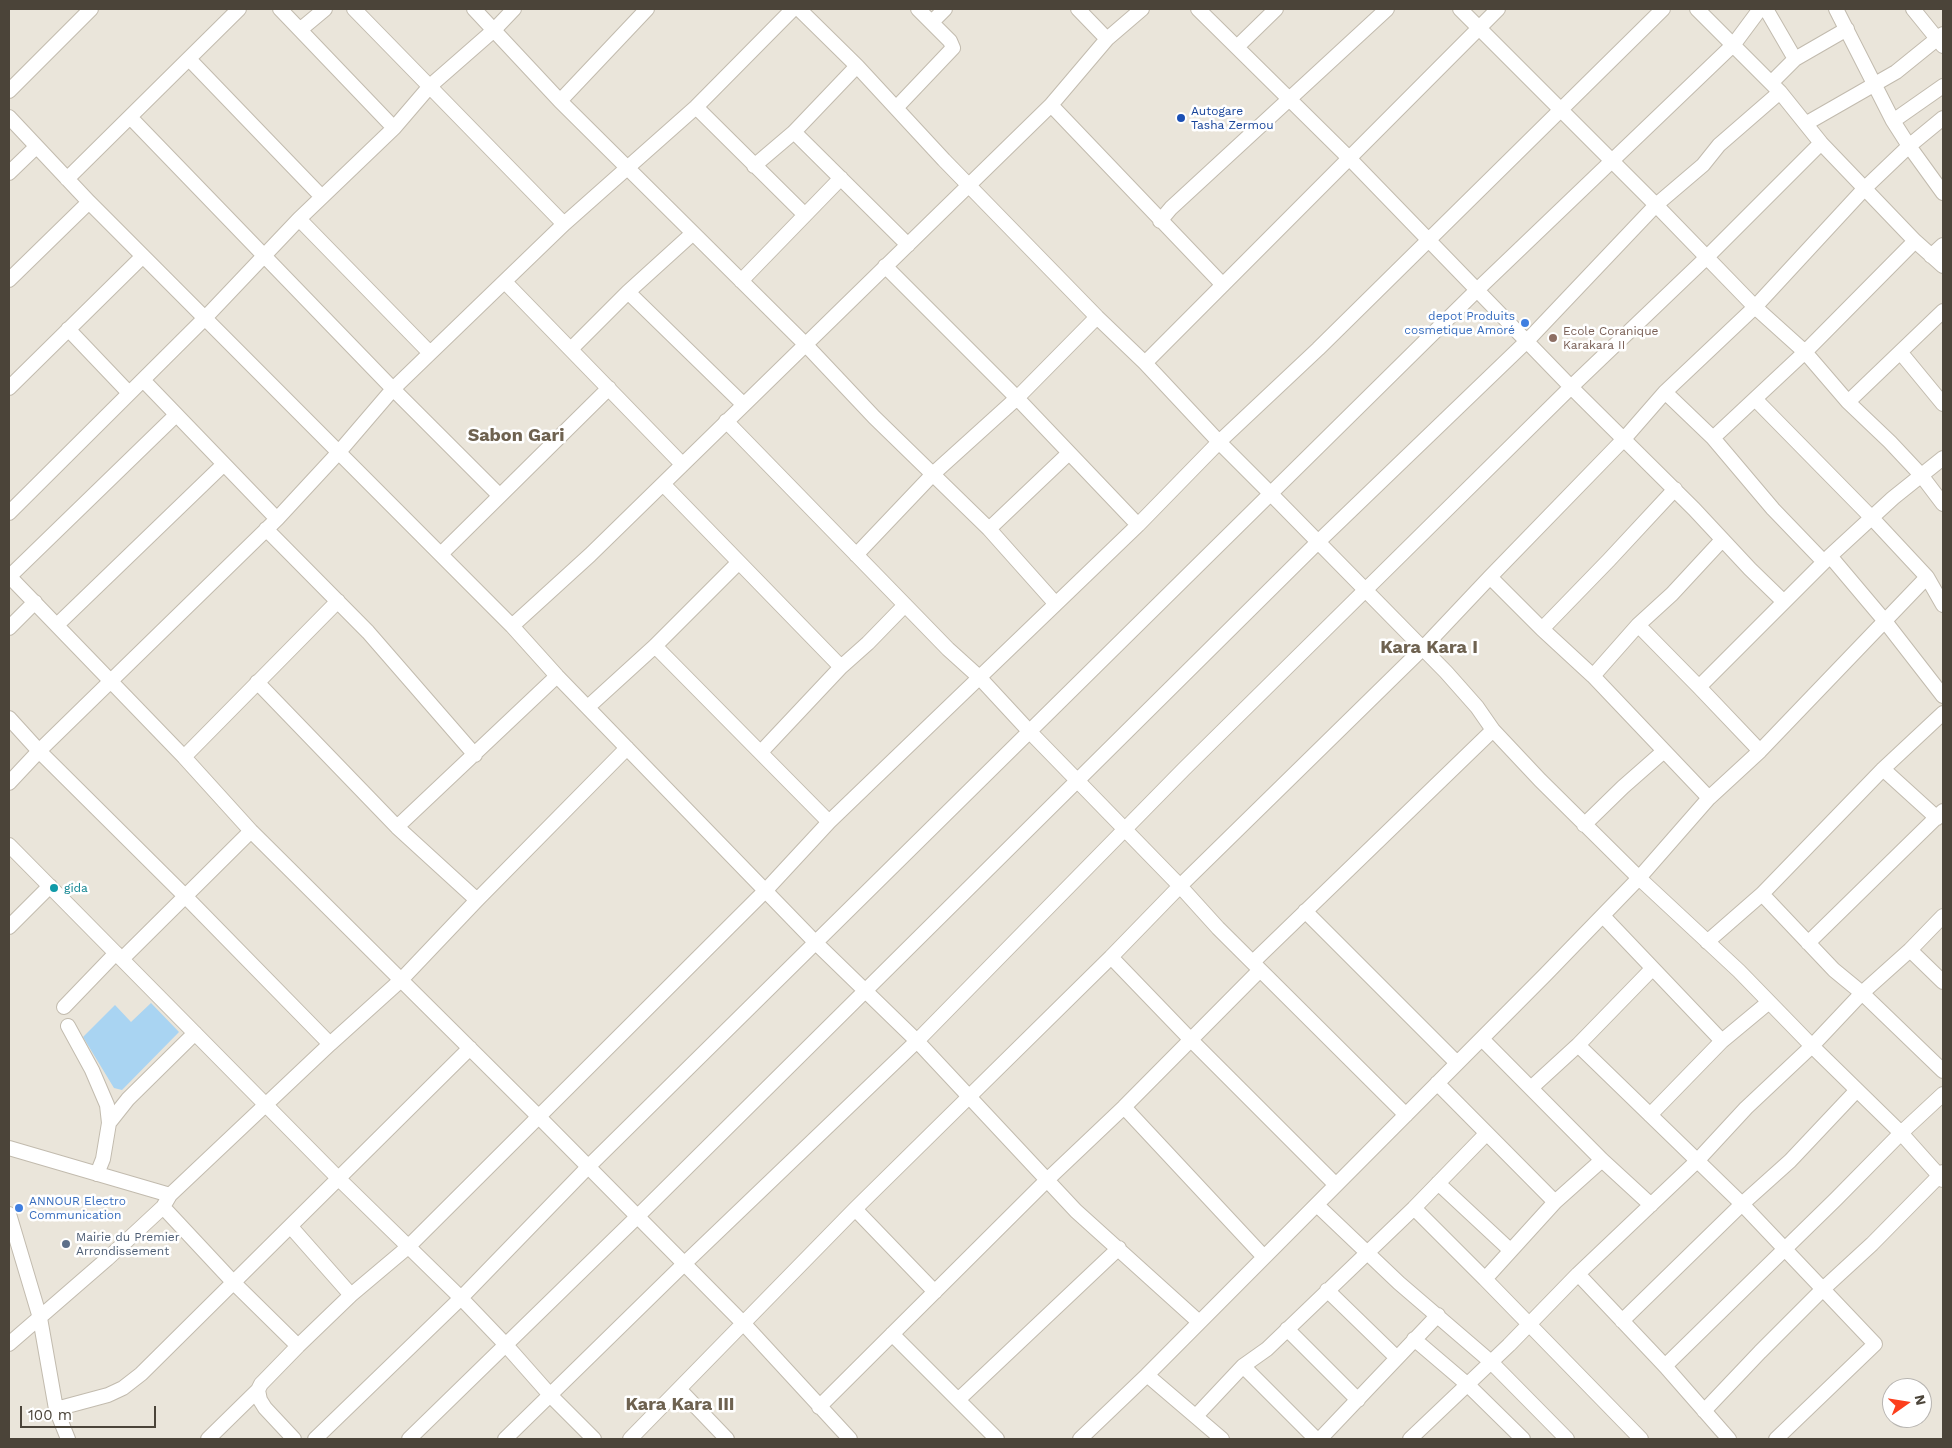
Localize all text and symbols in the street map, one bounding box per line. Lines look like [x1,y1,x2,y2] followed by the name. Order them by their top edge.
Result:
[1191,104,1274,132] place label: Autogare Tasha Zermou
[1175,112,1187,124] marker: Autogare Tasha Zermou
[1404,309,1515,337] place label: depot Produits cosmetique Amoré
[1519,317,1531,329] marker: depot Produits cosmetique Amoré
[1563,324,1658,352] place label: Ecole Coranique Karakara II
[1547,332,1559,344] marker: Ecole Coranique Karakara II
[468,425,564,447] district label: Sabon Gari
[1380,637,1478,659] district label: Kara Kara I
[64,881,88,895] place label: gida
[48,882,60,894] marker: gida
[29,1194,126,1222] place label: ANNOUR Electro Communication
[13,1202,25,1214] marker: ANNOUR Electro Communication
[76,1230,180,1258] place label: Mairie du Premier Arrondissement
[60,1238,72,1250] marker: Mairie du Premier Arrondissement
[1882,1378,1932,1428] north arrow
[1912,1393,1930,1407] text: N
[625,1394,735,1416] district label: Kara Kara III
[22,1396,159,1428] scale bar
[28,1406,72,1424] text: 100 m

